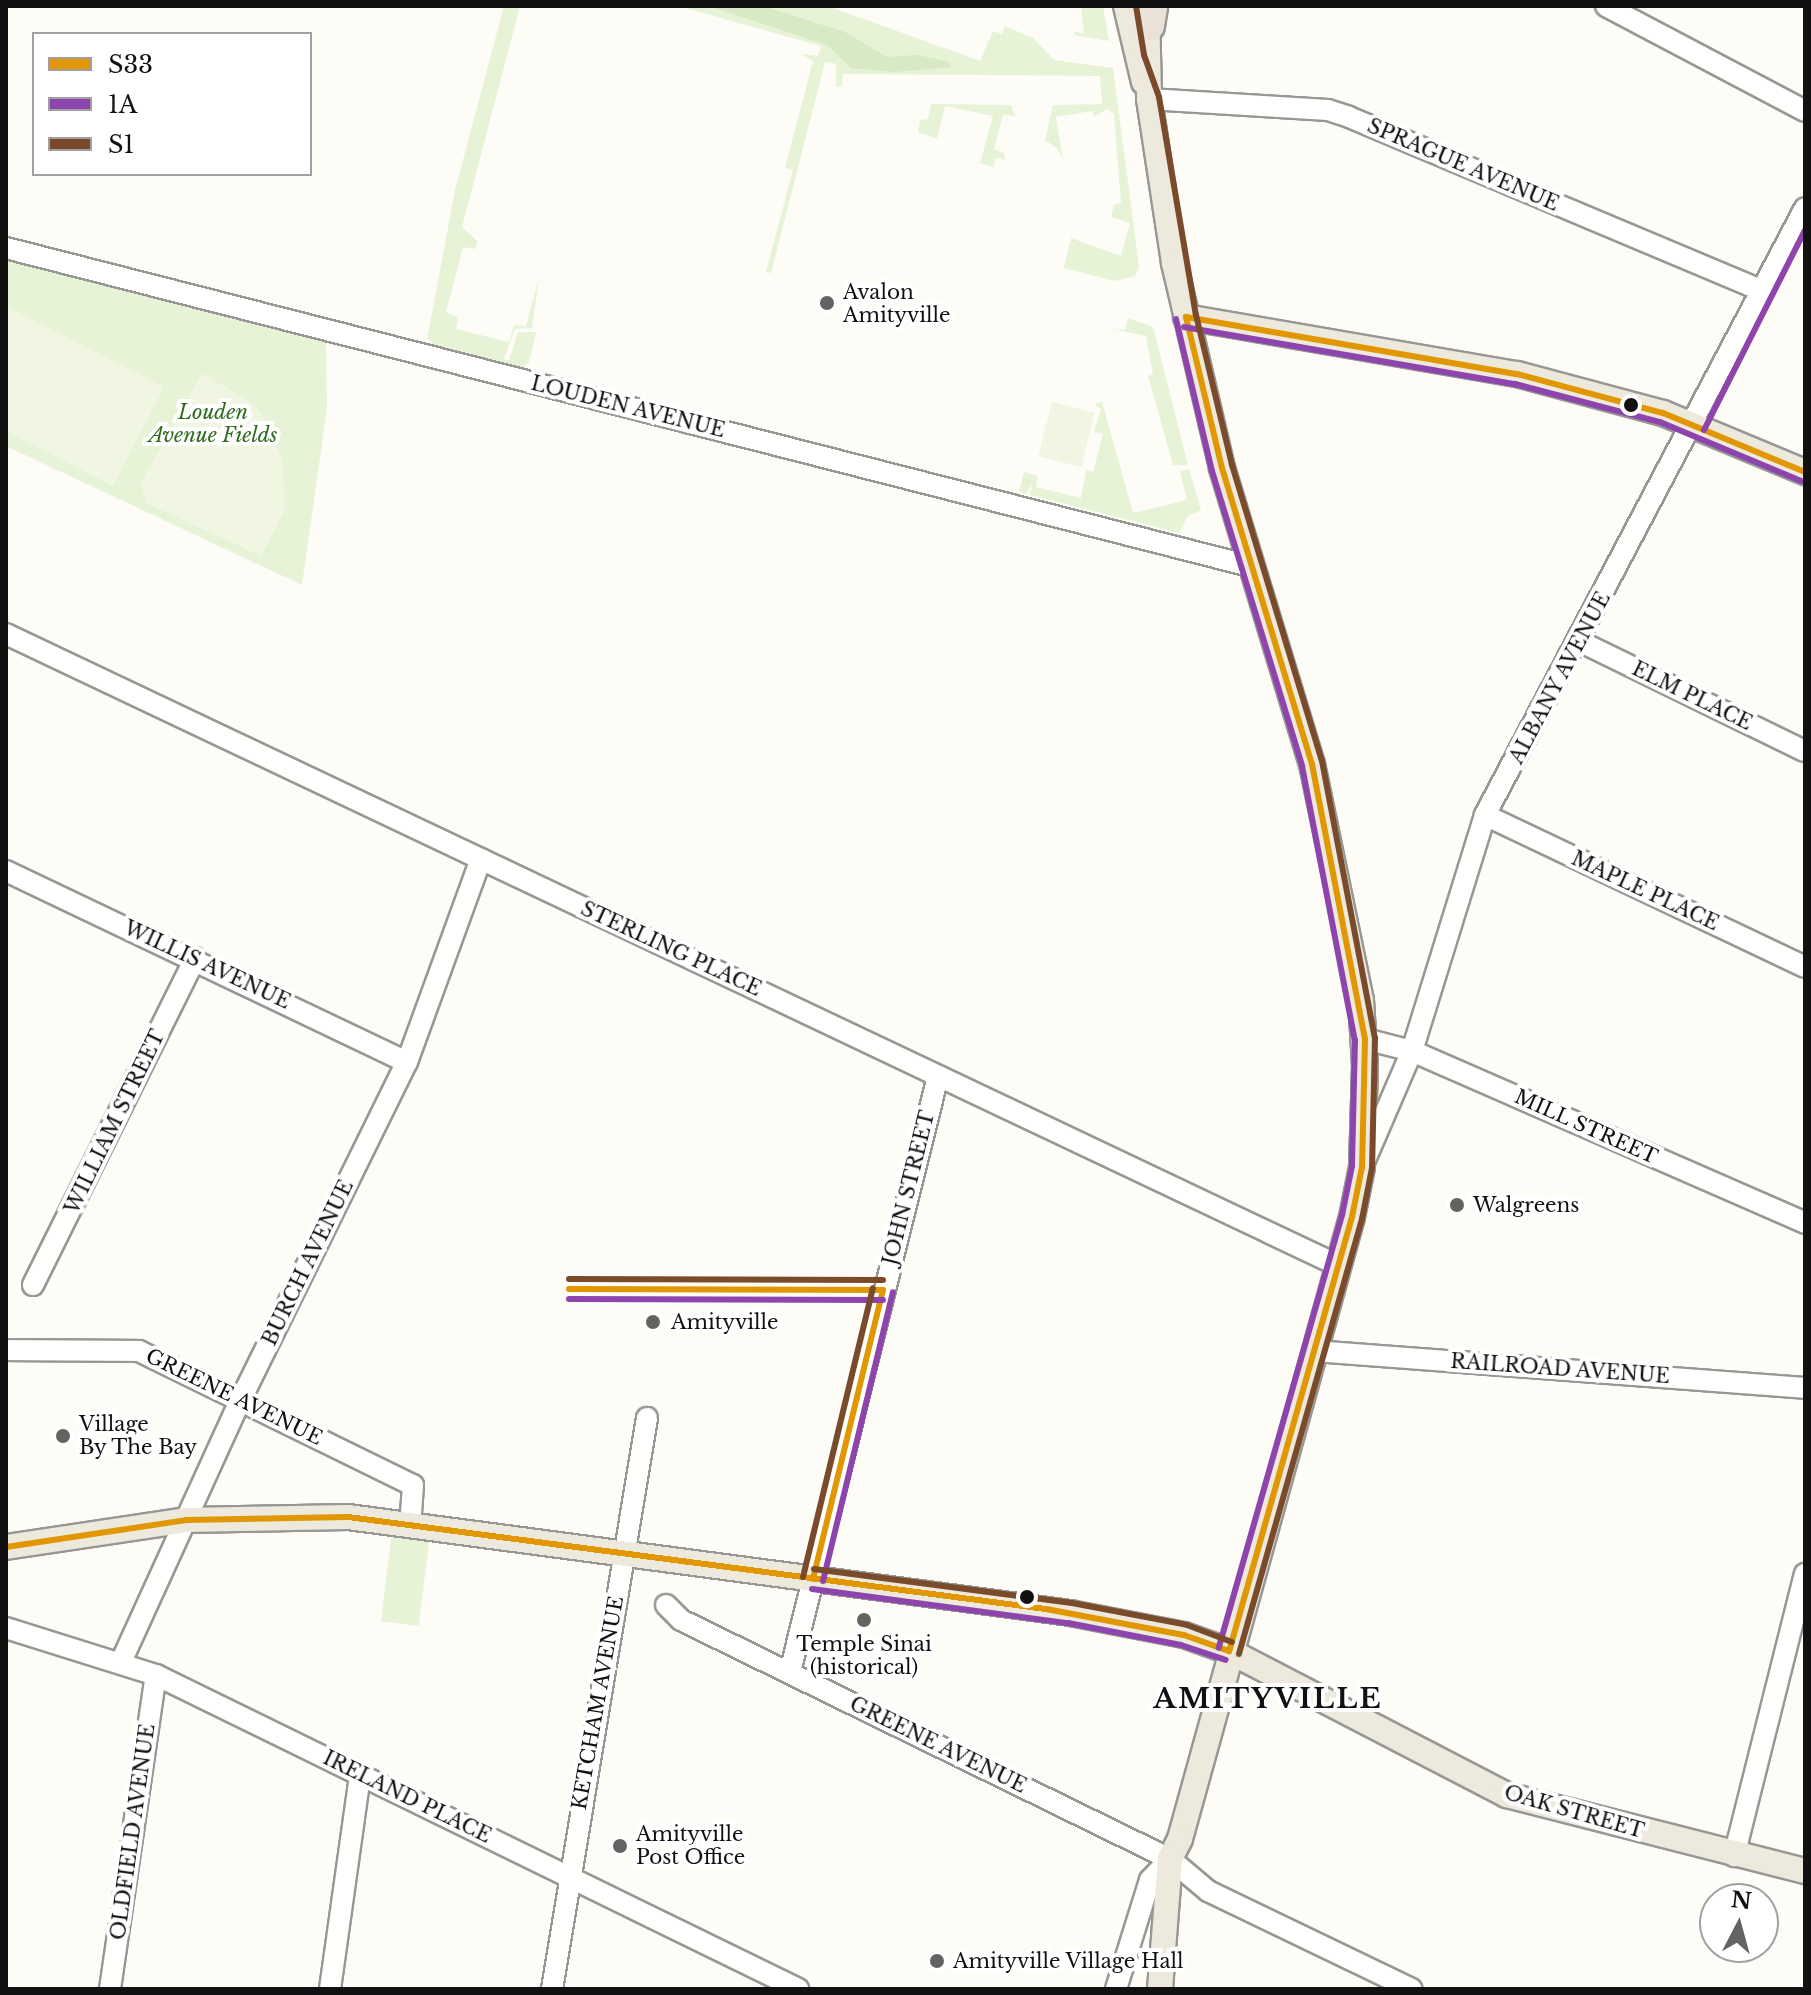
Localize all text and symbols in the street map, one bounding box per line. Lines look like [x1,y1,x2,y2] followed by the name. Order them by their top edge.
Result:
[32,32,312,176] legend
[108,50,153,79] text: S33
[108,90,137,119] text: 1A
[1363,114,1563,216] street label: SPRAGUE AVENUE
[108,130,134,159] text: S1
[843,280,951,327] place label: Avalon Amityville
[818,294,836,312] marker: Avalon Amityville
[528,371,728,443] street label: LOUDEN AVENUE
[1623,397,1639,413] unlabelled marker
[149,400,277,447] park label: Louden Avenue Fields
[1504,587,1616,769] street label: ALBANY AVENUE
[1628,657,1756,735] street label: ELM PLACE
[1568,846,1722,936] street label: MAPLE PLACE
[577,897,765,1001] street label: STERLING PLACE
[120,916,294,1014] street label: WILLIS AVENUE
[60,1026,170,1218] street label: WILLIAM STREET
[1511,1085,1661,1169] street label: MILL STREET
[878,1108,940,1268] street label: JOHN STREET
[257,1176,359,1350] street label: BURCH AVENUE
[1473,1193,1579,1217] place label: Walgreens
[1448,1196,1466,1214] marker: Walgreens
[671,1310,779,1334] place label: Amityville
[642,1311,664,1333] marker: Amityville
[141,1344,327,1450] street label: GREENE AVENUE
[1449,1349,1671,1389] street label: RAILROAD AVENUE
[79,1412,198,1459] place label: Village By The Bay
[54,1427,72,1445] marker: Village By The Bay
[1019,1589,1035,1605] unlabelled marker
[567,1594,629,1812] street label: KETCHAM AVENUE
[855,1611,873,1629] marker: Temple Sinai (historical)
[796,1632,932,1679] place label: Temple Sinai (historical)
[1153,1682,1383,1716] district label: AMITYVILLE
[845,1692,1031,1798] street label: GREENE AVENUE
[106,1722,160,1942] street label: OLDFIELD AVENUE
[319,1746,495,1848] street label: IRELAND PLACE
[1501,1781,1647,1843] street label: OAK STREET
[636,1822,745,1869] place label: Amityville Post Office
[611,1837,629,1855] marker: Amityville Post Office
[1699,1883,1779,1963] north arrow
[1730,1886,1753,1915] text: N
[953,1949,1184,1973] place label: Amityville Village Hall
[928,1952,946,1970] marker: Amityville Village Hall

